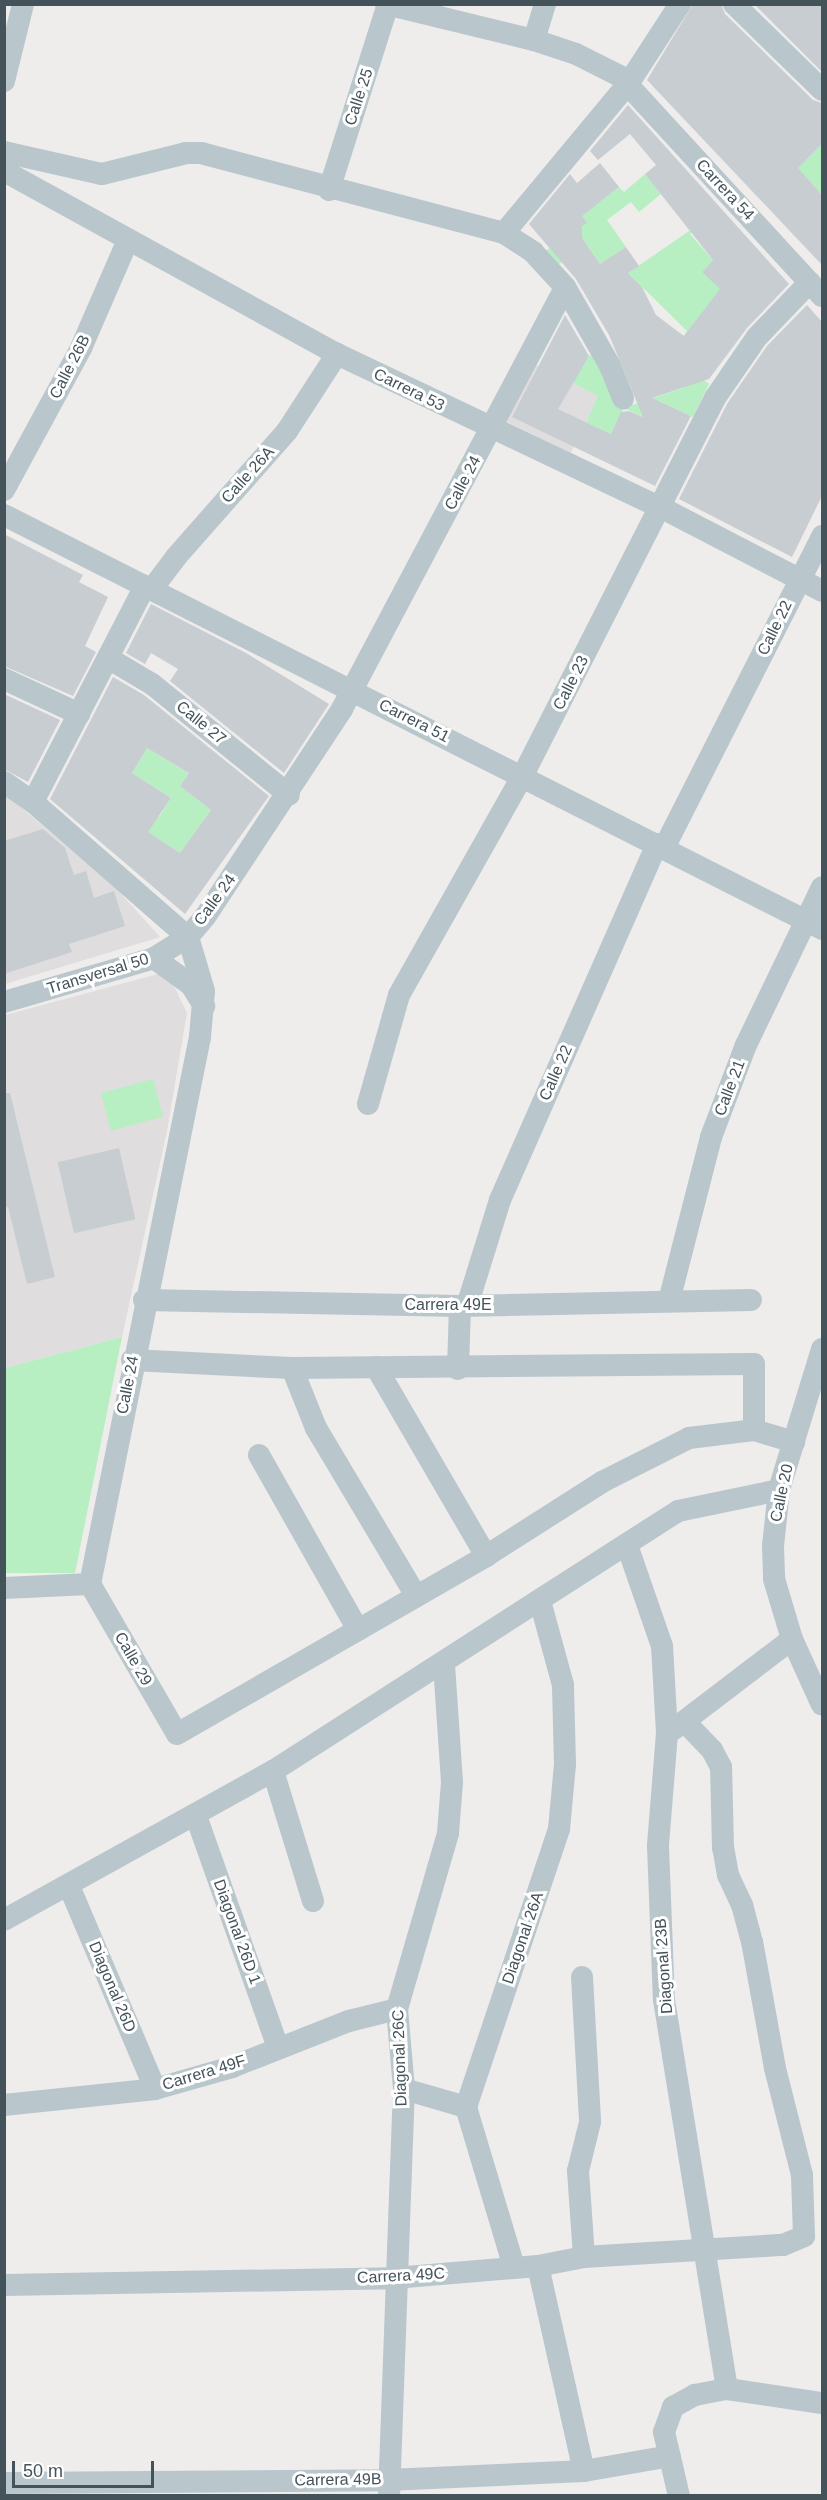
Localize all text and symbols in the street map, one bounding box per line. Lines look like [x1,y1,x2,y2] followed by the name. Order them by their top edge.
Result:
[341,66,377,128] street label: Calle 25
[692,155,758,225] street label: Carrera 54
[46,332,94,402] street label: Calle 26B
[370,365,448,415] street label: Carrera 53
[218,443,278,507] street label: Calle 26A
[441,453,485,513] street label: Calle 24
[754,597,796,659] street label: Calle 22
[549,652,593,714] street label: Calle 23
[376,695,452,747] street label: Carrera 51
[172,697,230,749] street label: Calle 27
[190,871,240,929] street label: Calle 24
[45,949,151,999] street label: Transversal 50
[535,1042,577,1104] street label: Calle 22
[711,1057,749,1119] street label: Calle 21
[404,1295,492,1315] street label: Carrera 49E
[113,1354,143,1416] street label: Calle 24
[767,1462,797,1524] street label: Calle 20
[110,1629,156,1689] street label: Calle 29
[209,1877,265,1987] street label: Diagonal 26D 1
[498,1889,548,1987] street label: Diagonal 26A
[651,1917,677,2015] street label: Diagonal 23B
[84,1939,140,2035] street label: Diagonal 26D
[389,2009,411,2107] street label: Diagonal 26C
[160,2051,248,2095] street label: Carrera 49F
[357,2264,445,2288] street label: Carrera 49C
[15,2449,158,2487] scale bar
[23,2461,63,2481] text: 50 m
[294,2470,382,2490] street label: Carrera 49B

